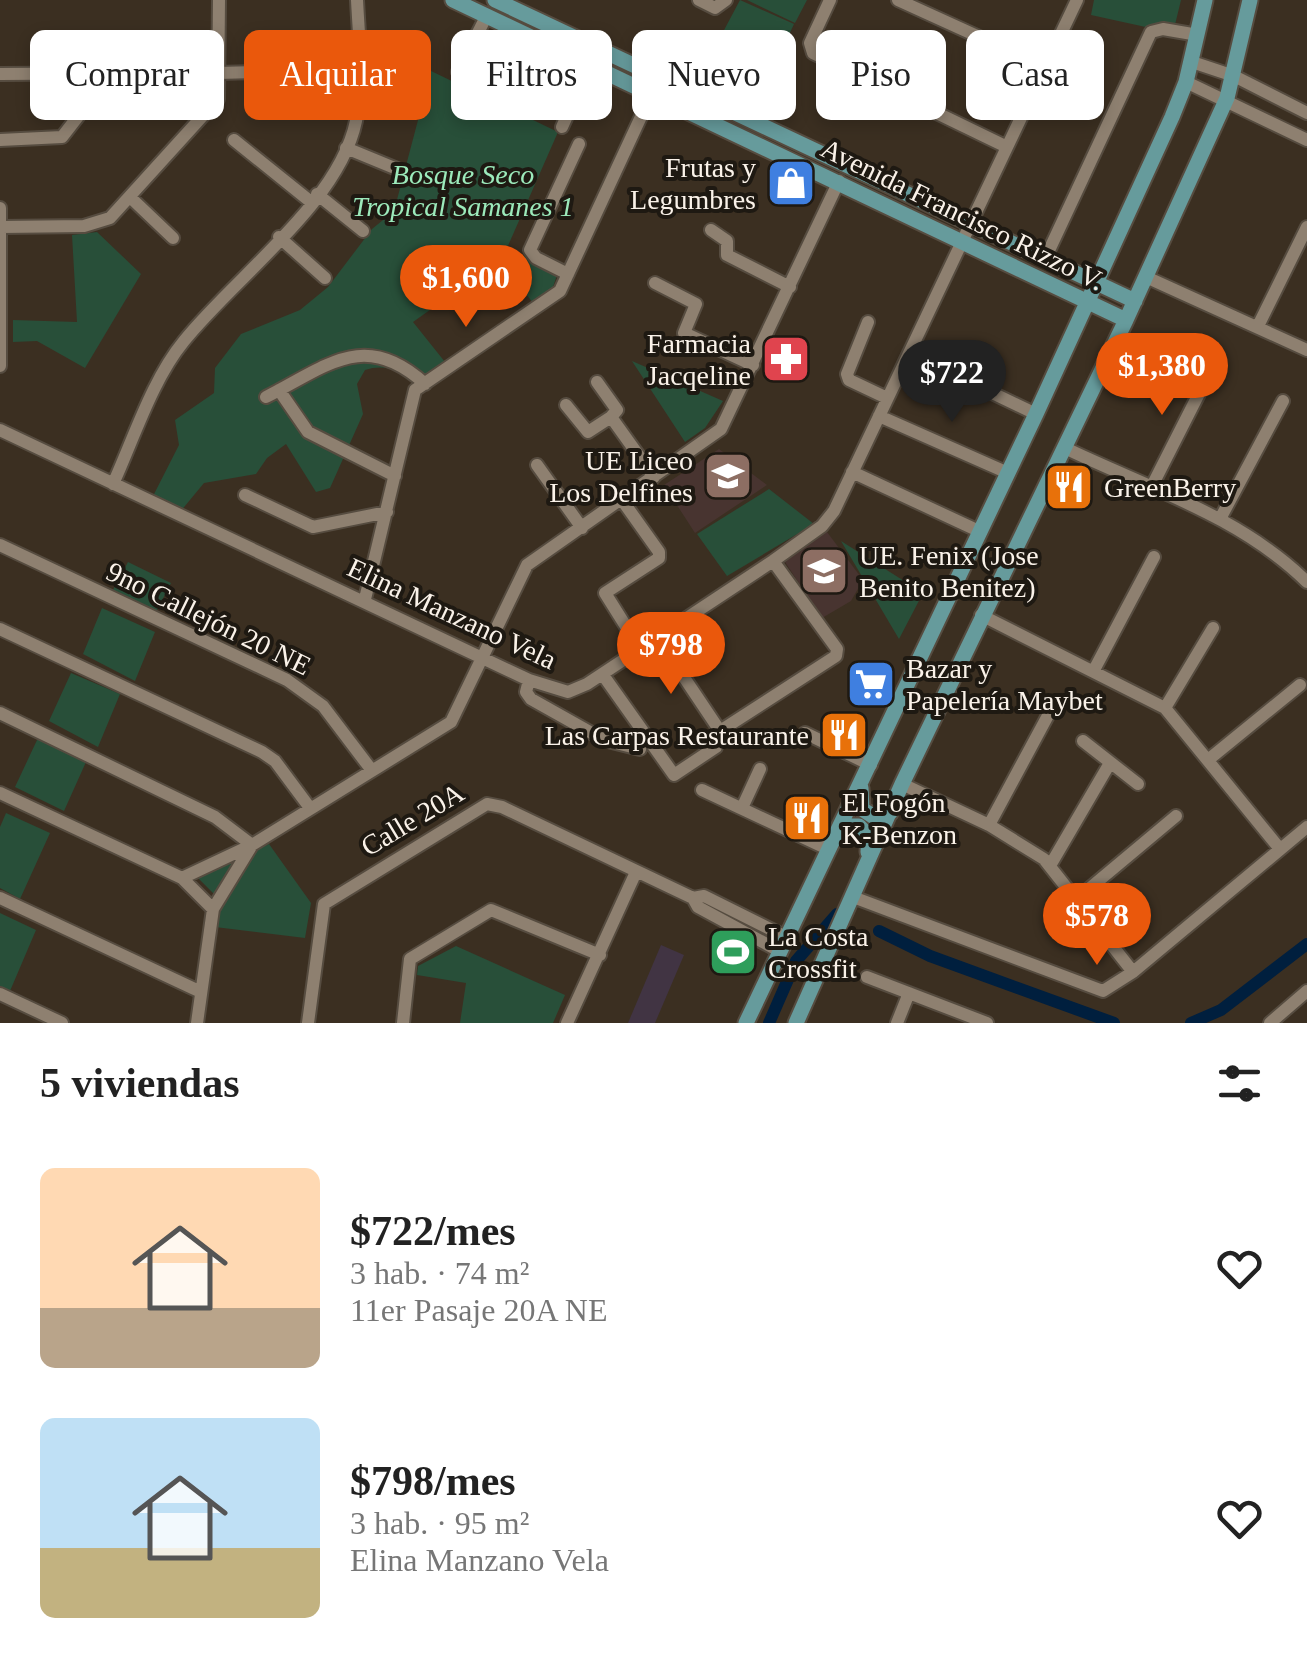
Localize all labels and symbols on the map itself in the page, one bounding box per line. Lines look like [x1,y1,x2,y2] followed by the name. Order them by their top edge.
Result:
[816,132,1109,297] street label: Avenida Francisco Rizzo V.
[630,152,756,215] place label: Frutas y Legumbres
[765,157,817,209] shop icon: Frutas y Legumbres
[352,159,574,222] park label: Bosque Seco Tropical Samanes 1
[385,245,547,330] pin: $1,600
[647,328,752,391] place label: Farmacia Jacqeline
[760,333,812,385] pharmacy icon: Farmacia Jacqeline
[1081,333,1243,418] pin: $1,380
[893,340,1011,425] pin: $722
[549,445,693,508] place label: UE Liceo Los Delfines
[702,450,754,502] school or university icon: UE Liceo Los Delfines
[1043,461,1095,513] restaurant icon: GreenBerry
[1104,472,1236,503] place label: GreenBerry
[859,540,1039,603] place label: UE. Fenix (Jose Benito Benitez)
[798,545,850,597] school or university icon: UE. Fenix (Jose Benito Benitez)
[343,552,562,676] street label: Elina Manzano Vela
[102,556,316,681] street label: 9no Callejón 20 NE
[612,612,730,697] pin: $798
[906,653,1103,716] place label: Bazar y Papelería Maybet
[845,658,897,710] supermarket icon: Bazar y Papelería Maybet
[818,709,870,761] restaurant icon: Las Carpas Restaurante
[545,720,809,751] place label: Las Carpas Restaurante
[355,776,470,862] street label: Calle 20A
[842,787,957,850] place label: El Fogón K-Benzon
[781,792,833,844] restaurant icon: El Fogón K-Benzon
[1038,883,1156,968] pin: $578
[768,921,869,984] place label: La Costa Crossfit
[707,926,759,978] sports icon: La Costa Crossfit

